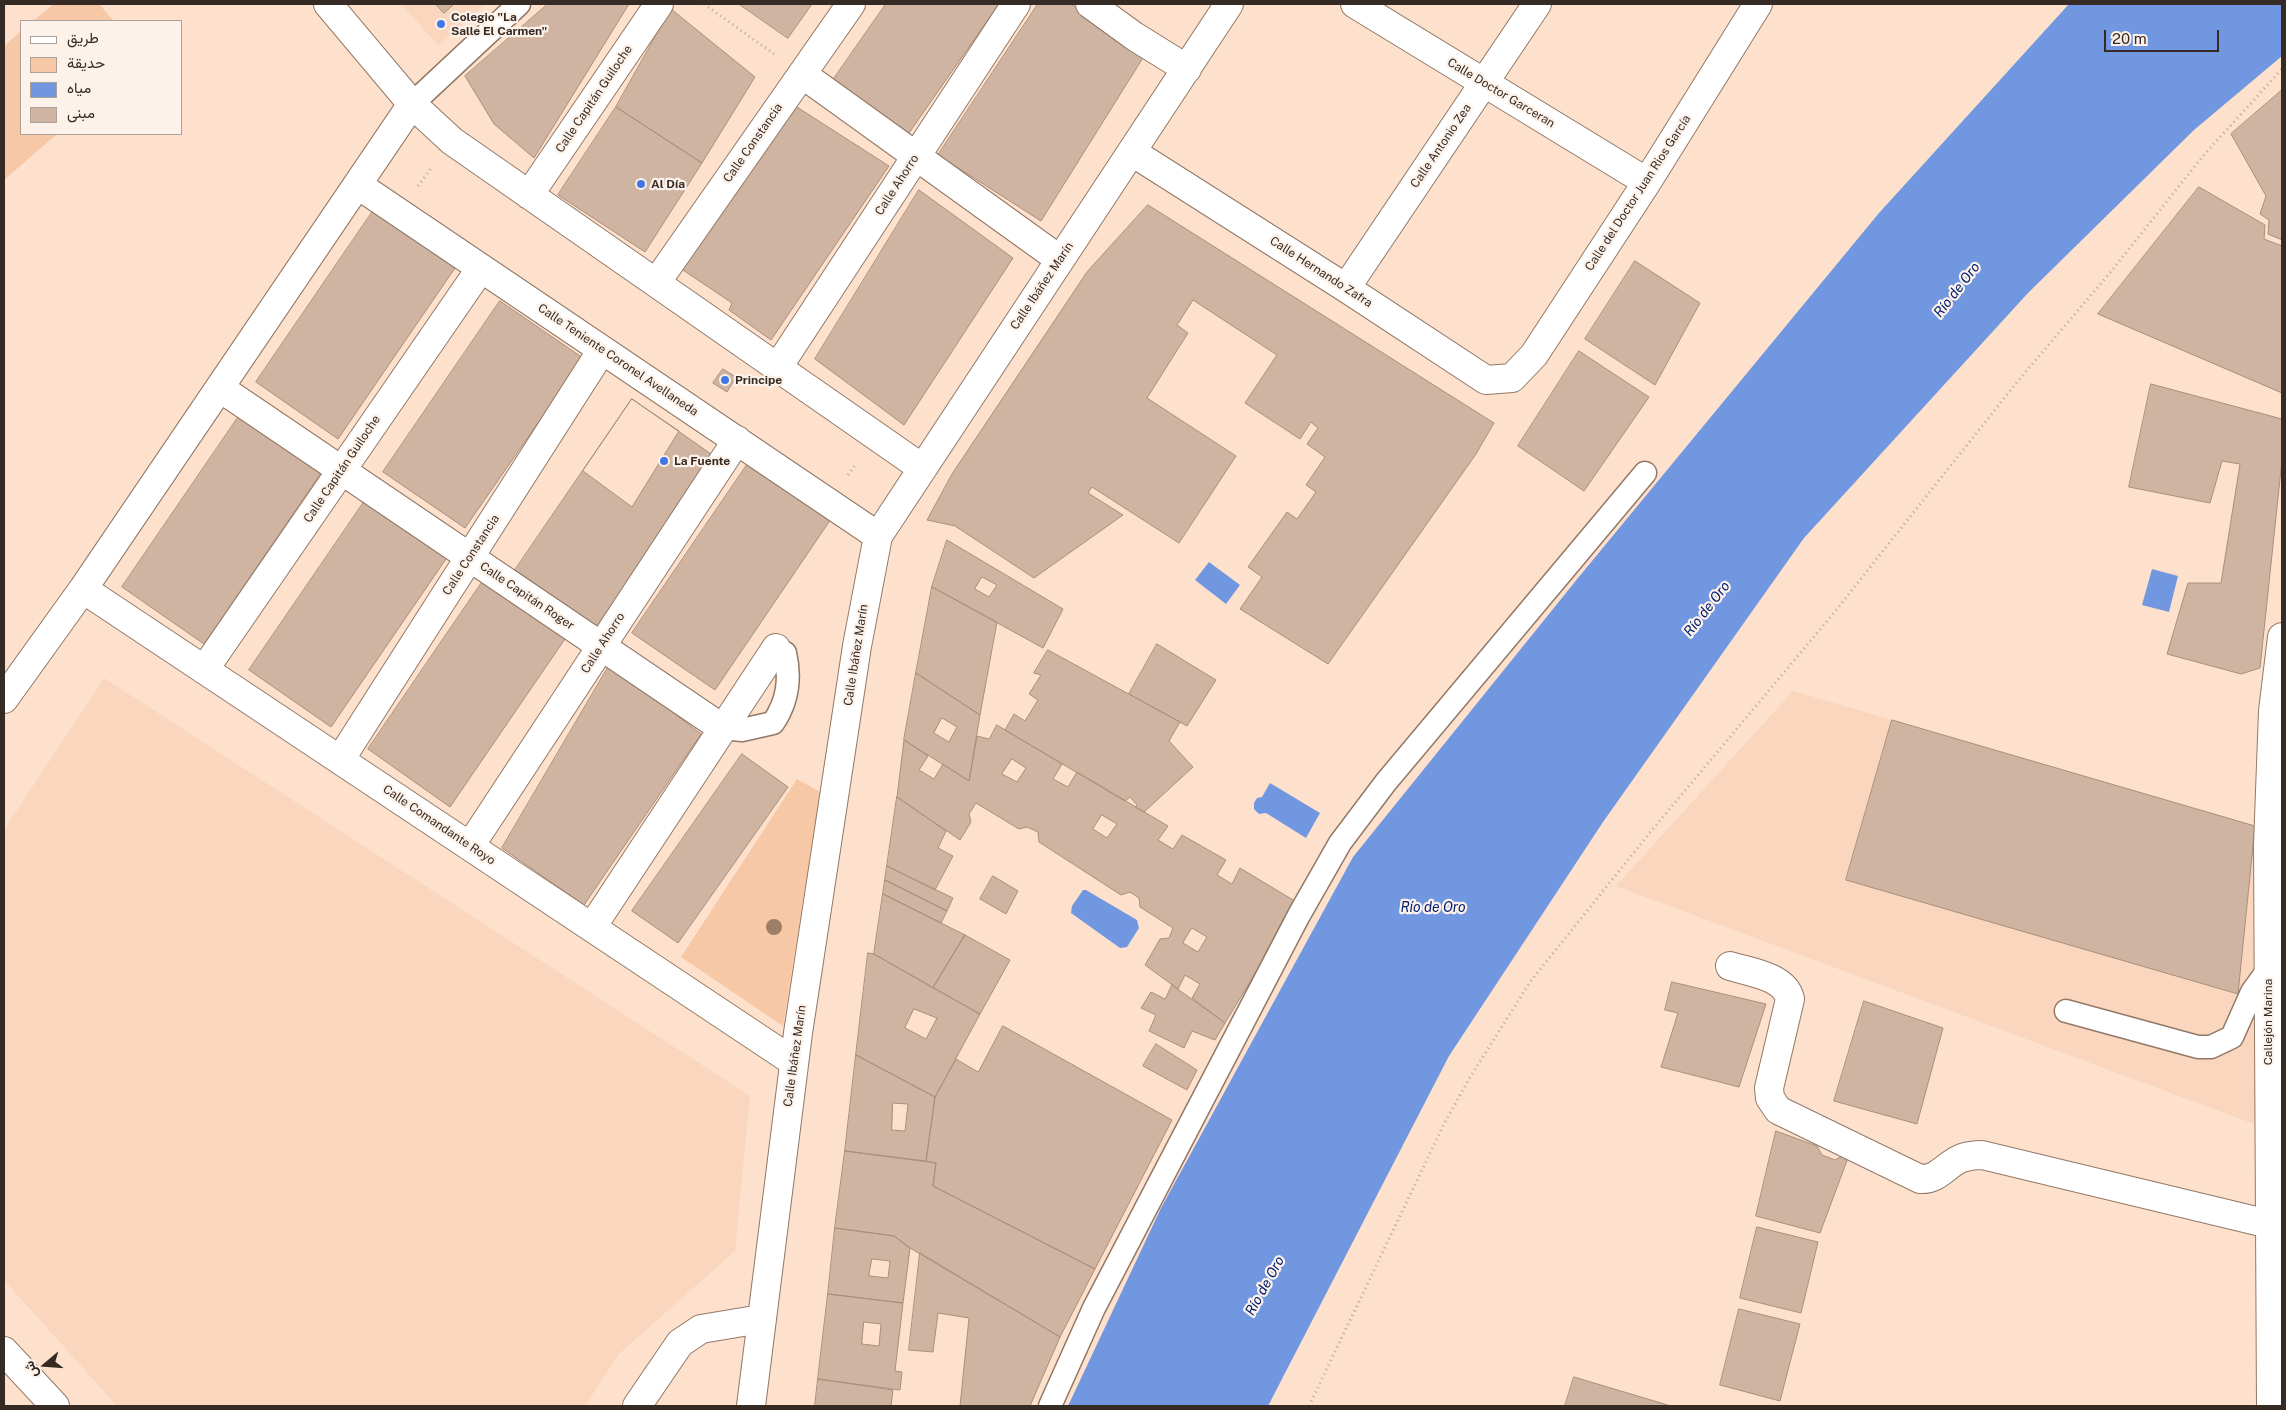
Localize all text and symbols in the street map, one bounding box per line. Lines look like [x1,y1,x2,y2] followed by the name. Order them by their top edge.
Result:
[451,10,547,38] place label: Colegio "La Salle El Carmen"
[435,18,447,30] marker: Colegio "La Salle El Carmen"
[20,20,182,135] legend
[2106,20,2221,52] scale bar
[67,29,99,46] text: طريق
[2112,30,2147,47] text: 20 m
[553,43,635,155] street label: Calle Capitán Guiloche
[67,54,105,71] text: حديقة
[1445,55,1557,131] street label: Calle Doctor Garceran
[67,79,91,96] text: مياه
[720,101,786,185] street label: Calle Constancia
[1408,101,1474,191] street label: Calle Antonio Zea
[67,104,95,121] text: مبنى
[1582,112,1694,274] street label: Calle del Doctor Juan Rios García
[872,152,922,218] street label: Calle Ahorro
[651,177,685,191] place label: Al Día
[635,178,647,190] marker: Al Día
[1267,233,1375,311] street label: Calle Hernando Zafra
[1007,239,1077,333] street label: Calle Ibáñez Marín
[1930,259,1984,321] water label: Río de Oro
[535,301,701,419] street label: Calle Teniente Coronel Avellaneda
[735,373,782,387] place label: Principe
[719,374,731,386] marker: Principe
[301,413,383,525] street label: Calle Capitán Guiloche
[674,454,730,468] place label: La Fuente
[658,455,670,467] marker: La Fuente
[440,512,502,598] street label: Calle Constancia
[477,559,577,633] street label: Calle Capitán Roger
[1680,578,1734,640] water label: Río de Oro
[841,603,871,707] street label: Calle Ibáñez Marín
[578,610,628,676] street label: Calle Ahorro
[380,782,498,868] street label: Calle Comandante Royo
[1400,900,1466,916] water label: Río de Oro
[2261,979,2275,1065] street label: Callejón Marina
[781,1004,809,1108] street label: Calle Ibáñez Marín
[1242,1253,1288,1319] water label: Río de Oro
[20,1340,70,1390] north arrow
[21,1359,41,1380] text: ش

